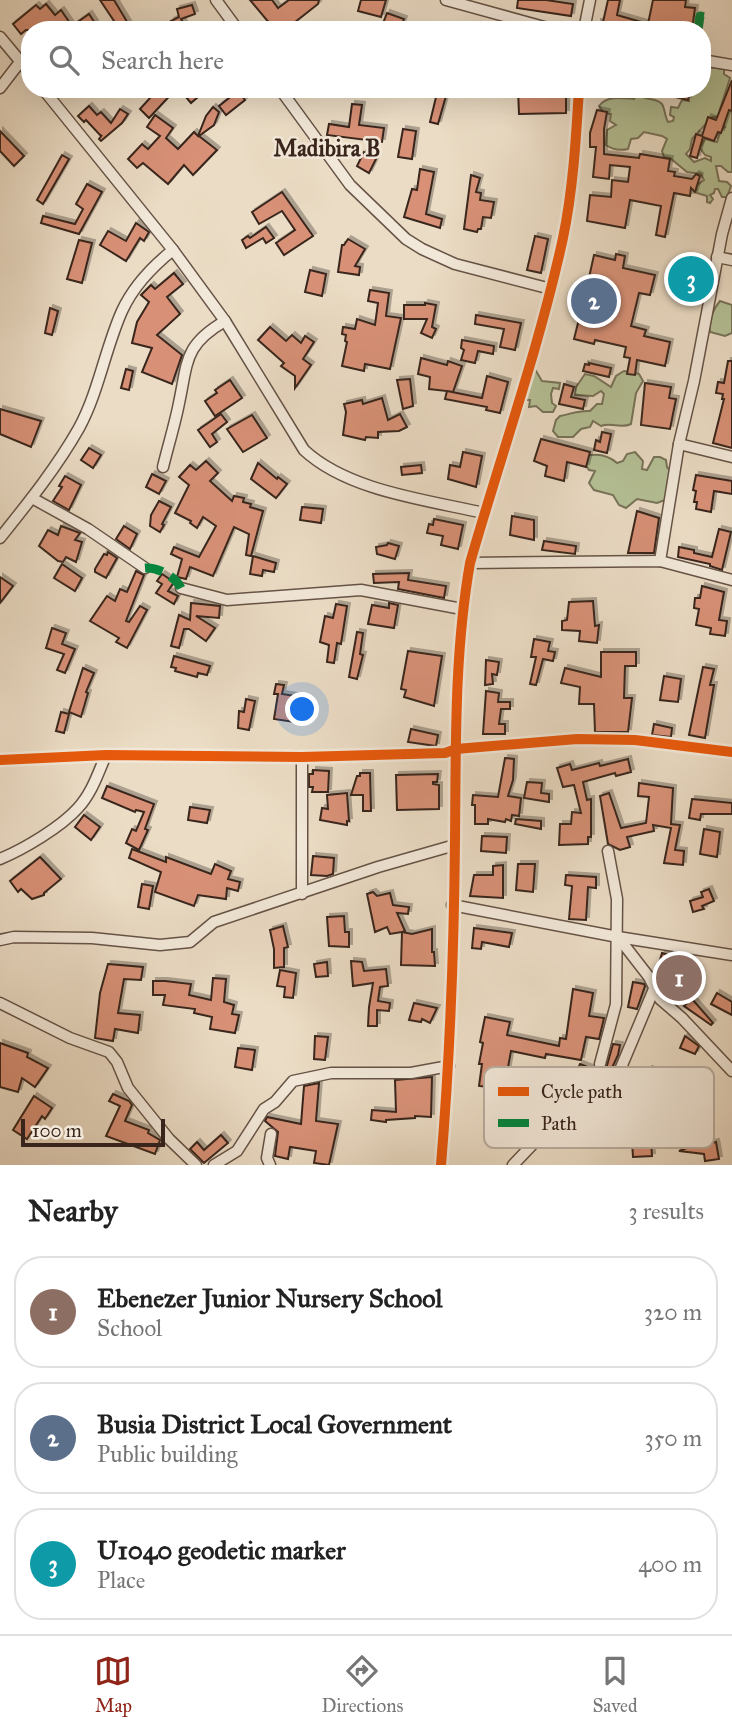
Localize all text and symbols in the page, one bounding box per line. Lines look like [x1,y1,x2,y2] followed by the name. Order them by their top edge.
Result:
[21,21,711,98] search box
[45,41,83,79] icon: search
[101,44,224,76] text: Search here
[273,134,381,162] district label: Madibira B
[668,253,714,305] pin: 3
[571,275,617,327] pin: 2
[285,692,319,726] your location
[656,952,702,1004] pin: 1
[484,1067,714,1148] legend
[541,1080,623,1103] text: Cycle path
[541,1112,577,1135] text: Path
[21,1116,164,1148] scale bar
[32,1119,82,1142] text: 100 m
[28,1193,118,1229] text: Nearby
[628,1197,704,1225] text: 3 results
[97,1282,442,1314] text: Ebenezer Junior Nursery School
[48,1298,58,1326] text: 1
[644,1298,702,1326] text: 320 m
[97,1314,162,1342] text: School
[97,1408,452,1440] text: Busia District Local Government
[47,1424,59,1452] text: 2
[644,1424,702,1452] text: 350 m
[97,1440,237,1468] text: Public building
[97,1534,346,1566] text: U1040 geodetic marker
[48,1550,58,1578] text: 3
[638,1550,702,1578] text: 400 m
[97,1566,145,1594] text: Place
[94,1652,132,1717] tab: Map
[321,1652,403,1717] tab: Directions
[592,1652,638,1717] tab: Saved

